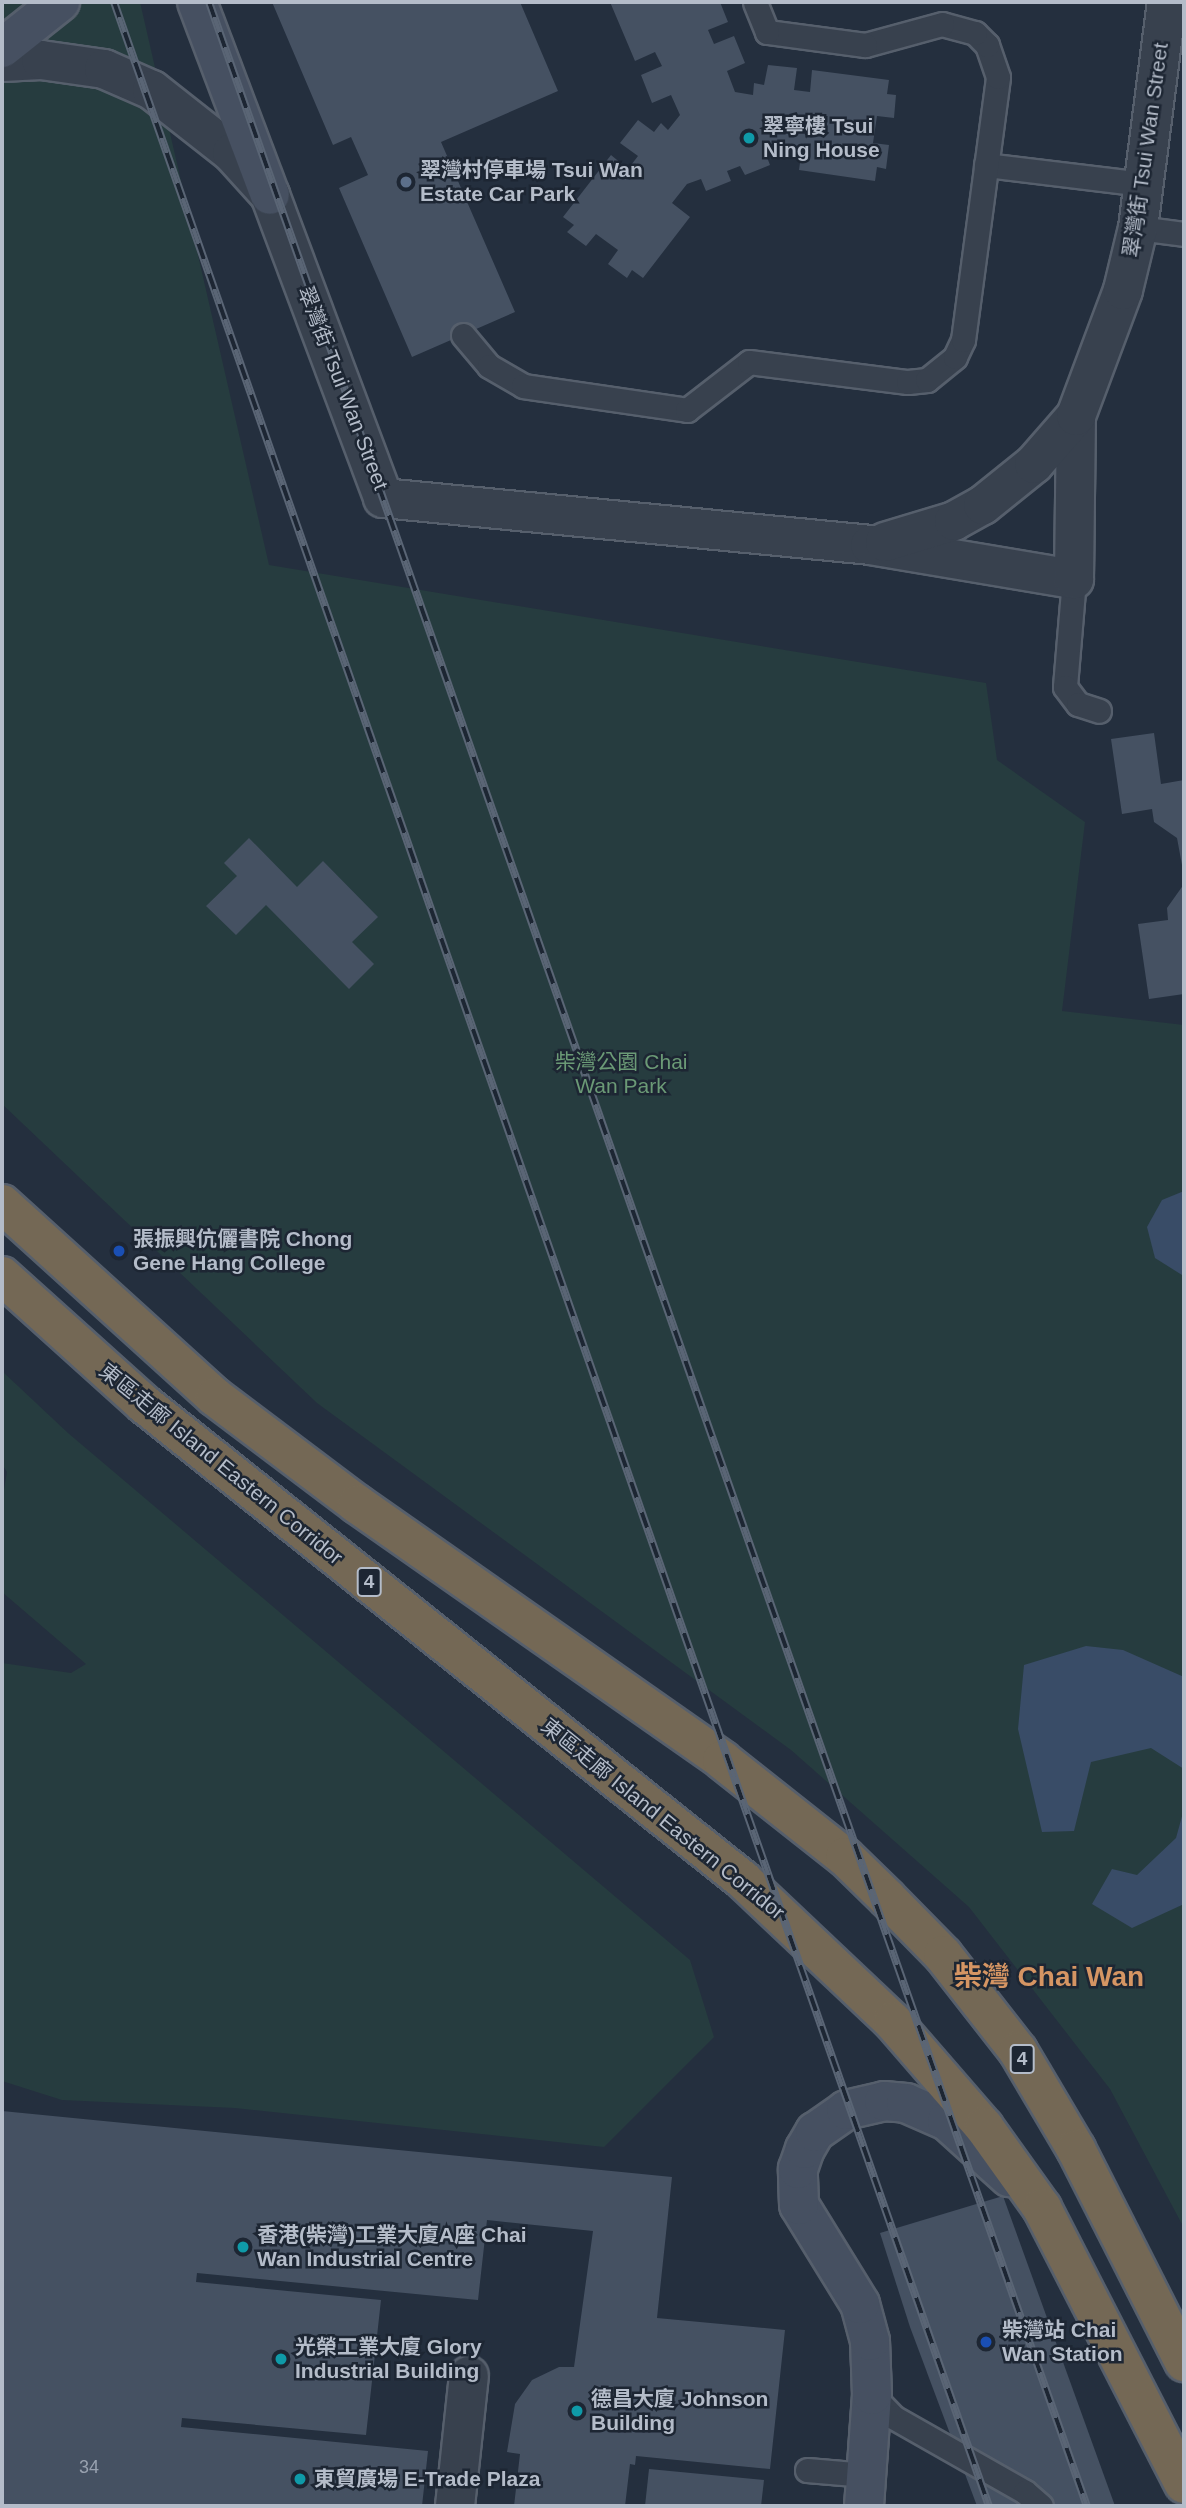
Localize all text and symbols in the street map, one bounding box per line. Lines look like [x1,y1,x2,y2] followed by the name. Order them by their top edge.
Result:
[1118,41,1174,259] street label: 翠灣街 Tsui Wan Street
[763,113,880,163] place label: 翠寧樓 Tsui Ning House
[741,130,757,146] marker: 翠寧樓 Tsui Ning House
[420,157,643,207] place label: 翠灣村停車場 Tsui Wan Estate Car Park
[398,174,414,190] marker: 翠灣村停車場 Tsui Wan Estate Car Park
[292,283,394,493] street label: 翠灣街 Tsui Wan Street
[554,1049,688,1099] park label: 柴灣公園 Chai Wan Park
[133,1226,352,1276] place label: 張振興伉儷書院 Chong Gene Hang College
[111,1243,127,1259] marker: 張振興伉儷書院 Chong Gene Hang College
[94,1358,348,1570] street label: 東區走廊 Island Eastern Corridor
[355,1566,383,1598] road number: 4
[536,1713,790,1925] street label: 東區走廊 Island Eastern Corridor
[954,1960,1144,1994] district label: 柴灣 Chai Wan
[1008,2044,1036,2074] road number: 4
[257,2222,526,2272] place label: 香港(柴灣)工業大廈A座 Chai Wan Industrial Centre
[235,2239,251,2255] marker: 香港(柴灣)工業大廈A座 Chai Wan Industrial Centre
[1002,2317,1123,2367] place label: 柴灣站 Chai Wan Station
[976,2332,996,2352] marker: 柴灣站 Chai Wan Station
[295,2334,482,2384] place label: 光榮工業大廈 Glory Industrial Building
[273,2351,289,2367] marker: 光榮工業大廈 Glory Industrial Building
[591,2386,768,2436] place label: 德昌大廈 Johnson Building
[569,2403,585,2419] marker: 德昌大廈 Johnson Building
[79,2456,99,2478] house number: 34
[314,2466,540,2492] place label: 東貿廣場 E-Trade Plaza
[292,2471,308,2487] marker: 東貿廣場 E-Trade Plaza

